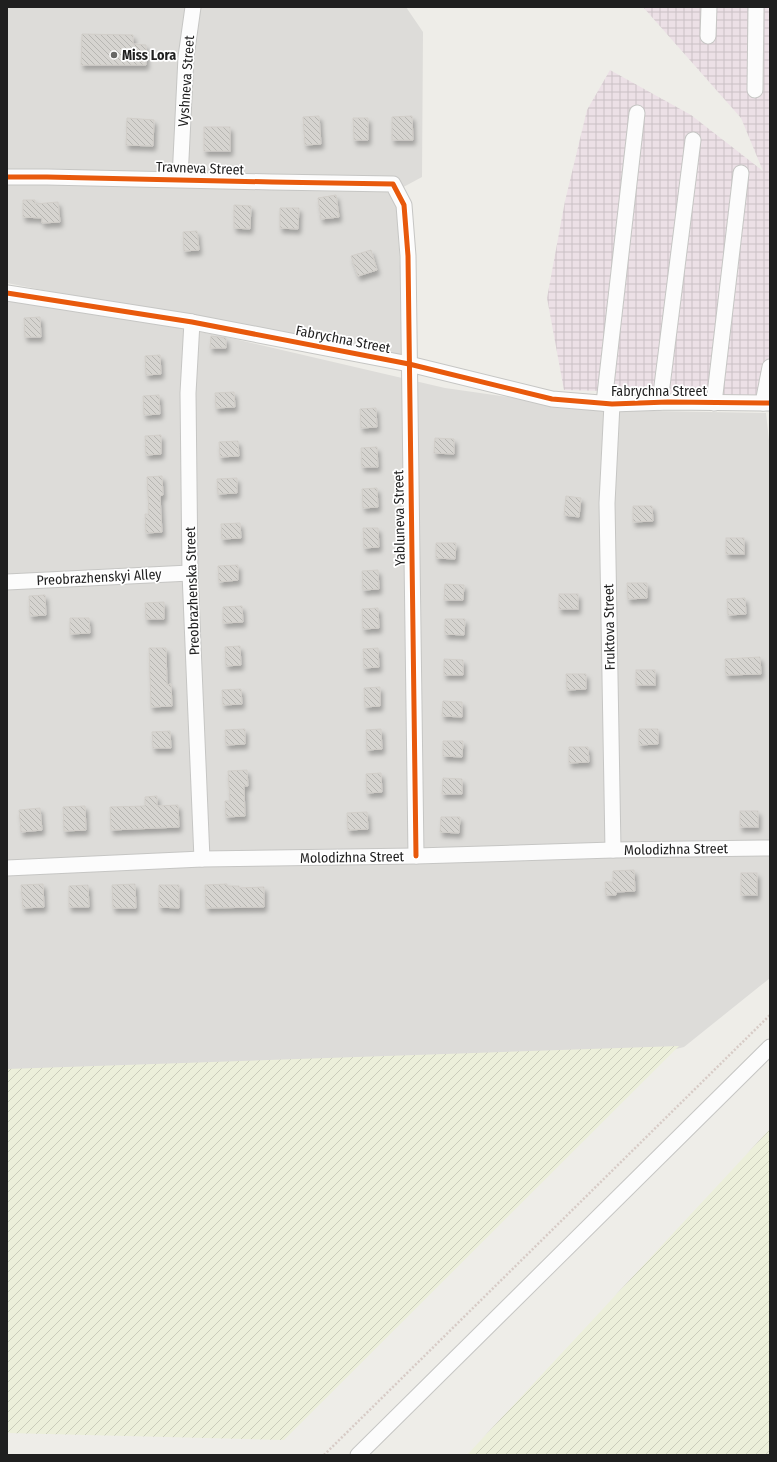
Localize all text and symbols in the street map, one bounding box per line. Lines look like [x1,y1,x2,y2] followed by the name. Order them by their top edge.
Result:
[175,34,198,127] street label: Vyshneva Street
[122,47,176,64] place label: Miss Lora
[109,50,119,60] marker: Miss Lora
[156,158,245,179] street label: Travneva Street
[294,322,392,357] street label: Fabrychna Street
[611,383,707,400] street label: Fabrychna Street
[390,469,409,566] street label: Yabluneva Street
[182,526,203,656] street label: Preobrazhenska Street
[36,566,163,589] street label: Preobrazhenskyi Alley
[600,583,619,670] street label: Fruktova Street
[624,840,729,859] street label: Molodizhna Street
[300,848,405,867] street label: Molodizhna Street

